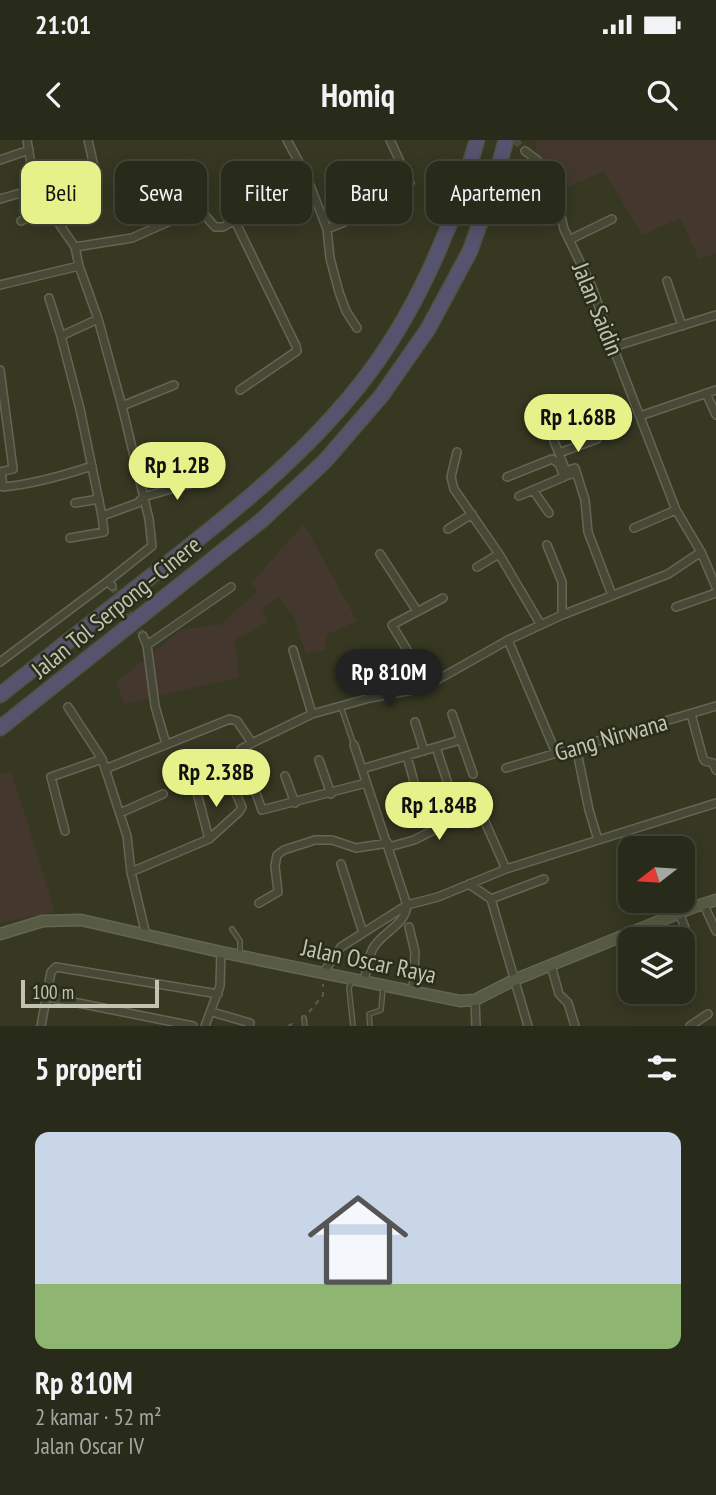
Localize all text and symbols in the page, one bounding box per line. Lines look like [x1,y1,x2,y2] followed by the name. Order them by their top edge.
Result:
[35,8,91,41] text: 21:01
[321,74,395,116] text: Homiq
[35,76,73,114] icon: back
[643,76,681,114] icon: search
[21,161,101,224] chip: Beli
[115,161,207,224] chip: Sewa
[221,161,312,224] chip: Filter
[326,161,412,224] chip: Baru
[426,161,565,224] chip: Apartemen
[565,257,631,360] street label: Jalan Saidin
[506,394,650,454] pin: Rp 1.68B
[540,402,616,431] text: Rp 1.68B
[112,442,242,502] pin: Rp 1.2B
[145,450,209,479] text: Rp 1.2B
[24,529,207,686] street label: Jalan Tol Serpong–Cinere
[324,650,454,709] pin: Rp 810M
[352,657,426,686] text: Rp 810M
[551,706,671,768] street label: Gang Nirwana
[144,750,288,809] pin: Rp 2.38B
[178,757,254,786] text: Rp 2.38B
[367,782,511,842] pin: Rp 1.84B
[401,790,477,819] text: Rp 1.84B
[618,836,695,914] north arrow
[618,836,695,1004] map controls
[618,927,695,1004] button: layers
[298,931,439,990] street label: Jalan Oscar Raya
[21,977,159,1009] scale bar
[32,980,74,1004] text: 100 m
[35,1049,142,1088] text: 5 properti
[643,1049,681,1087] icon: filters
[295,1177,421,1303] icon: home
[35,1363,133,1402] text: Rp 810M
[35,1402,162,1431] text: 2 kamar · 52 m²
[35,1431,144,1460] text: Jalan Oscar IV

